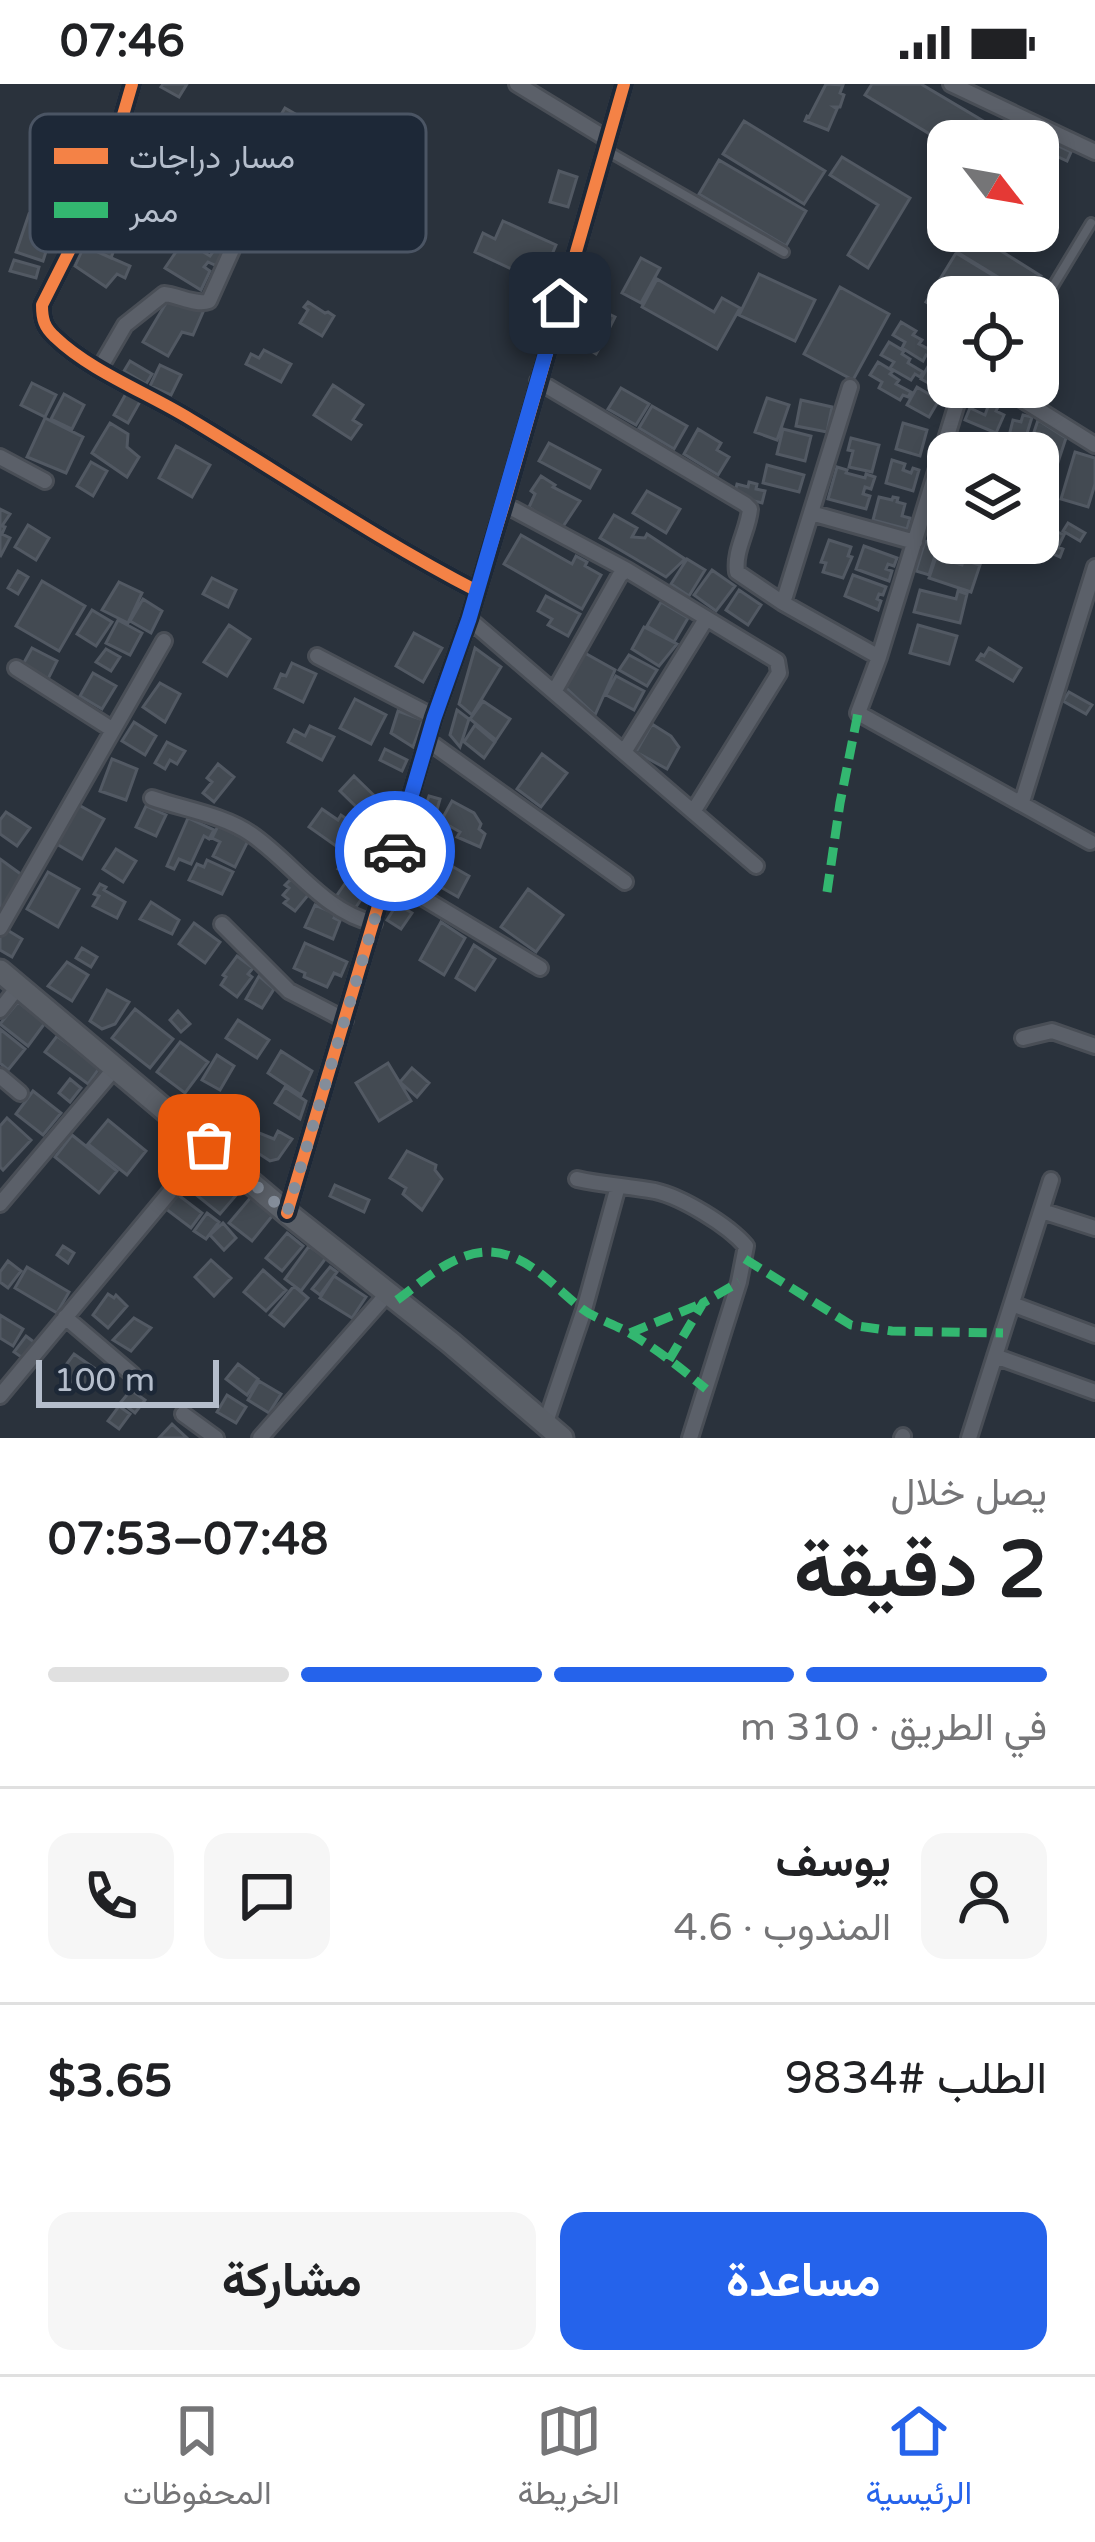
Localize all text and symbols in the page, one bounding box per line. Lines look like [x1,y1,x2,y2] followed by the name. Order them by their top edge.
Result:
[60,15,185,69] text: 07:46
[30,114,426,252] legend
[927,120,1059,252] north arrow
[927,120,1059,564] map controls
[129,138,295,177] text: مسار دراجات
[128,192,178,231] text: ممر
[509,252,611,354] pin
[527,270,593,336] icon: home
[927,276,1059,408] button: locate
[927,432,1059,564] button: layers
[335,791,455,911] courier
[362,818,428,884] icon: car
[158,1094,260,1196] pin
[176,1112,242,1178] icon: bag
[36,1354,219,1407] scale bar
[54,1361,155,1400] text: 100 m
[890,1469,1047,1516] text: يصل خلال
[48,1513,328,1567] text: 07:48–07:53
[794,1524,1047,1618] text: 2 دقيقة
[740,1704,1047,1751] text: في الطريق · 310 m
[48,1833,174,1959] button: phone
[204,1833,330,1959] button: chat
[921,1833,1047,1959] button: person
[776,1835,891,1889] text: يوسف
[674,1904,891,1951] text: المندوب · 4.6
[785,2052,1047,2106] text: الطلب #9834
[48,2055,172,2109] text: $3.65
[48,2212,536,2350] button: مشاركة
[560,2212,1047,2350] button: مساعدة
[123,2398,272,2522] tab: المحفوظات
[517,2398,620,2522] tab: الخريطة
[865,2398,972,2522] tab: الرئيسية

